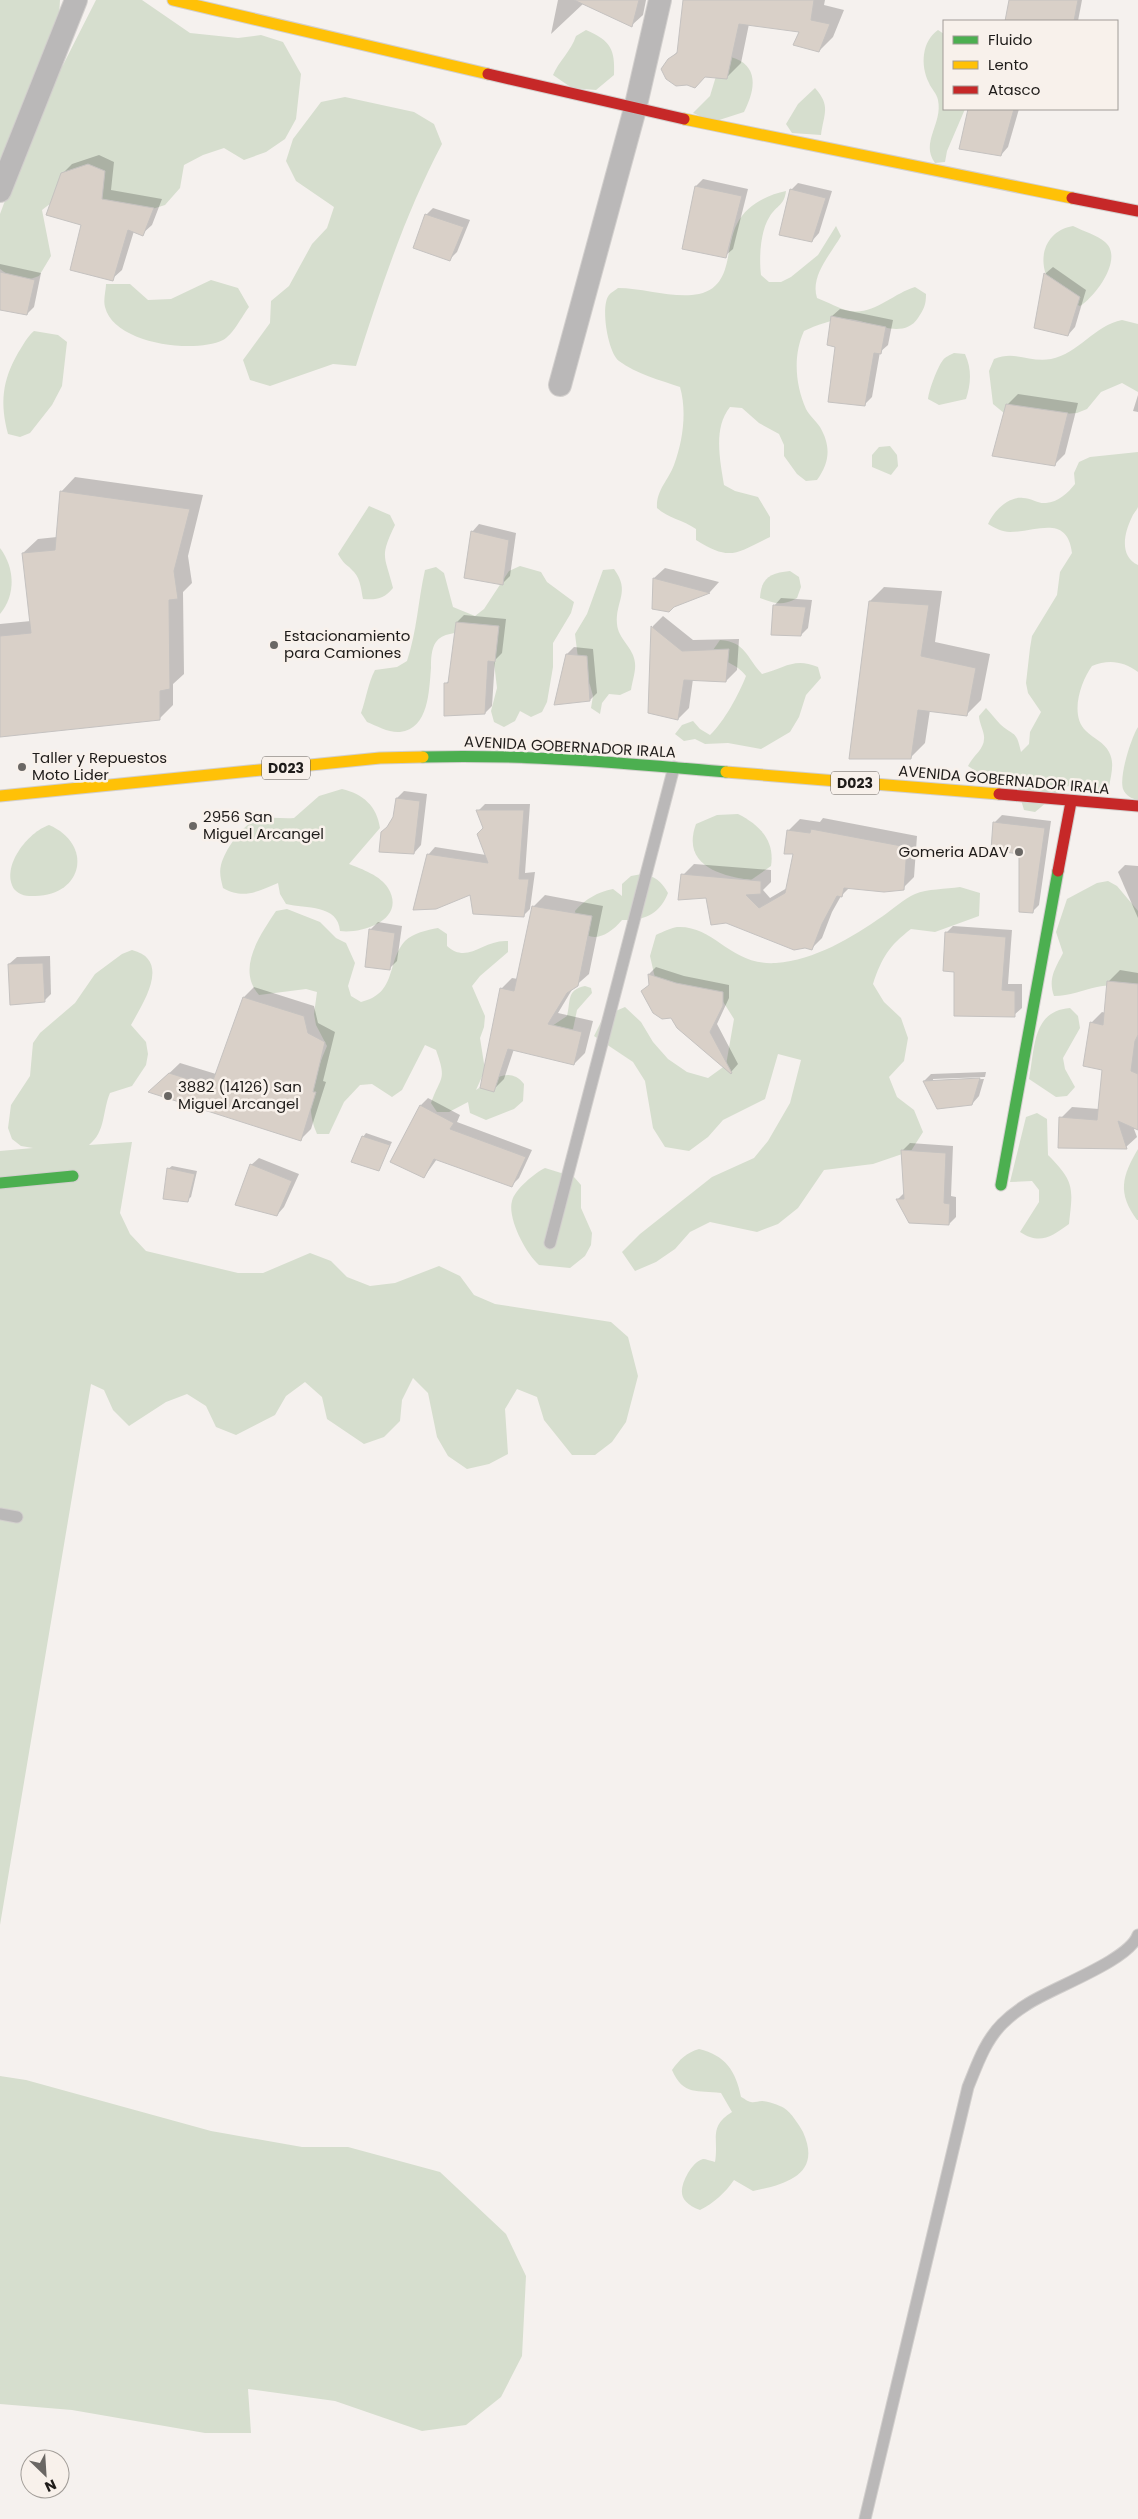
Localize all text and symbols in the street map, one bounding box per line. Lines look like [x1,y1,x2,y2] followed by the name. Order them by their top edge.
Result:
[943,20,1118,110] legend
[988,29,1032,50] text: Fluido
[988,54,1028,75] text: Lento
[988,79,1040,100] text: Atasco
[284,625,410,663] place label: Estacionamiento para Camiones
[268,639,280,651] marker: Estacionamiento para Camiones
[464,730,676,763] street label: AVENIDA GOBERNADOR IRALA
[32,747,167,785] place label: Taller y Repuestos Moto Lider
[262,756,310,780] road number: D023
[898,760,1111,799] street label: AVENIDA GOBERNADOR IRALA
[16,761,28,773] marker: Taller y Repuestos Moto Lider
[831,771,879,794] road number: D023
[203,806,324,844] place label: 2956 San Miguel Arcangel
[187,820,199,832] marker: 2956 San Miguel Arcangel
[899,841,1009,862] place label: Gomeria ADAV
[1013,846,1025,858] marker: Gomeria ADAV
[178,1076,302,1114] place label: 3882 (14126) San Miguel Arcangel
[162,1090,174,1102] marker: 3882 (14126) San Miguel Arcangel
[20,2449,70,2499] north arrow
[41,2474,59,2497] text: N

